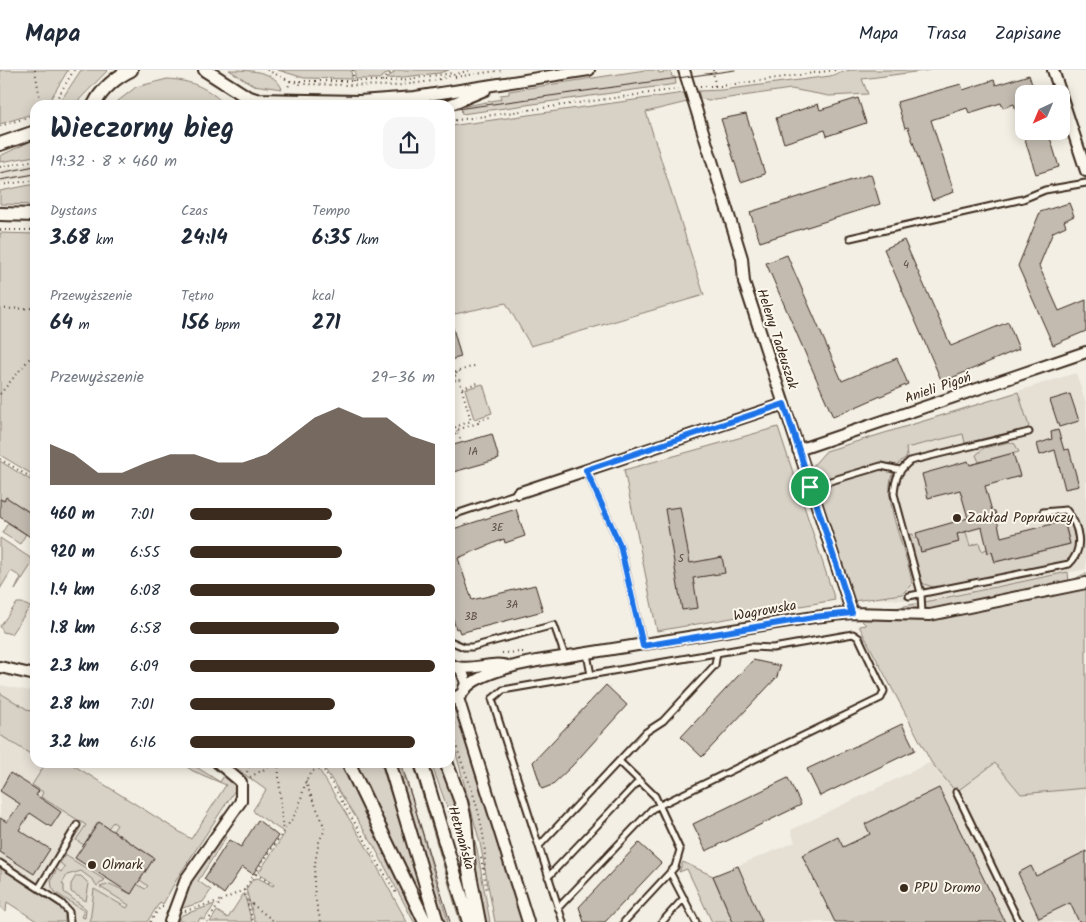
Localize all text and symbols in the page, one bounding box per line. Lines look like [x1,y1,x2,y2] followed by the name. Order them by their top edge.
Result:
[25,15,81,54] text: Mapa
[859,20,899,49] text: Mapa
[927,20,967,49] text: Trasa
[995,20,1061,49] text: Zapisane
[1015,85,1070,140] north arrow
[1015,85,1070,140] map controls
[50,107,234,152] text: Wieczorny bieg
[383,117,435,169] button: share
[50,149,177,174] text: 19:32 · 8 × 460 m
[50,200,97,222] text: Dystans
[181,200,208,222] text: Czas
[312,200,350,222] text: Tempo
[50,222,90,255] text: 3.68
[181,222,228,255] text: 24:14
[312,222,351,255] text: 6:35
[90,229,114,251] text: km
[351,229,379,251] text: /km
[903,256,909,274] house number: 4
[50,285,132,307] text: Przewyższenie
[181,285,214,307] text: Tętno
[312,285,335,307] text: kcal
[750,286,804,392] street label: Heleny Tadeuszak
[50,307,73,340] text: 64
[181,307,209,340] text: 156
[312,307,341,340] text: 271
[73,314,90,336] text: m
[209,314,240,336] text: bpm
[50,365,144,390] text: Przewyższenie
[371,365,435,390] text: 29–36 m
[902,366,974,410] street label: Anieli Pigoń
[468,443,478,461] house number: 1A
[789,466,831,508] pin
[796,473,824,501] icon: arrive
[50,502,95,527] text: 460 m
[130,502,154,527] text: 7:01
[967,507,1074,529] place label: Zakład Poprawczy
[951,512,963,524] marker: Zakład Poprawczy
[491,519,504,537] house number: 3E
[50,540,95,565] text: 920 m
[130,540,160,565] text: 6:55
[678,550,685,568] house number: 5
[50,578,95,603] text: 1.4 km
[130,578,160,603] text: 6:08
[732,595,798,627] street label: Wagrowska
[506,596,519,614] house number: 3A
[464,608,478,626] house number: 3B
[50,616,95,641] text: 1.8 km
[130,616,161,641] text: 6:58
[50,654,99,679] text: 2.3 km
[130,654,159,679] text: 6:09
[50,692,100,717] text: 2.8 km
[130,692,154,717] text: 7:01
[50,730,99,755] text: 3.2 km
[130,730,157,755] text: 6:16
[441,804,481,872] street label: Hetmańska
[102,854,143,876] place label: Olmark
[86,859,98,871] marker: Olmark
[914,877,981,899] place label: PPU Dromo
[898,882,910,894] marker: PPU Dromo

